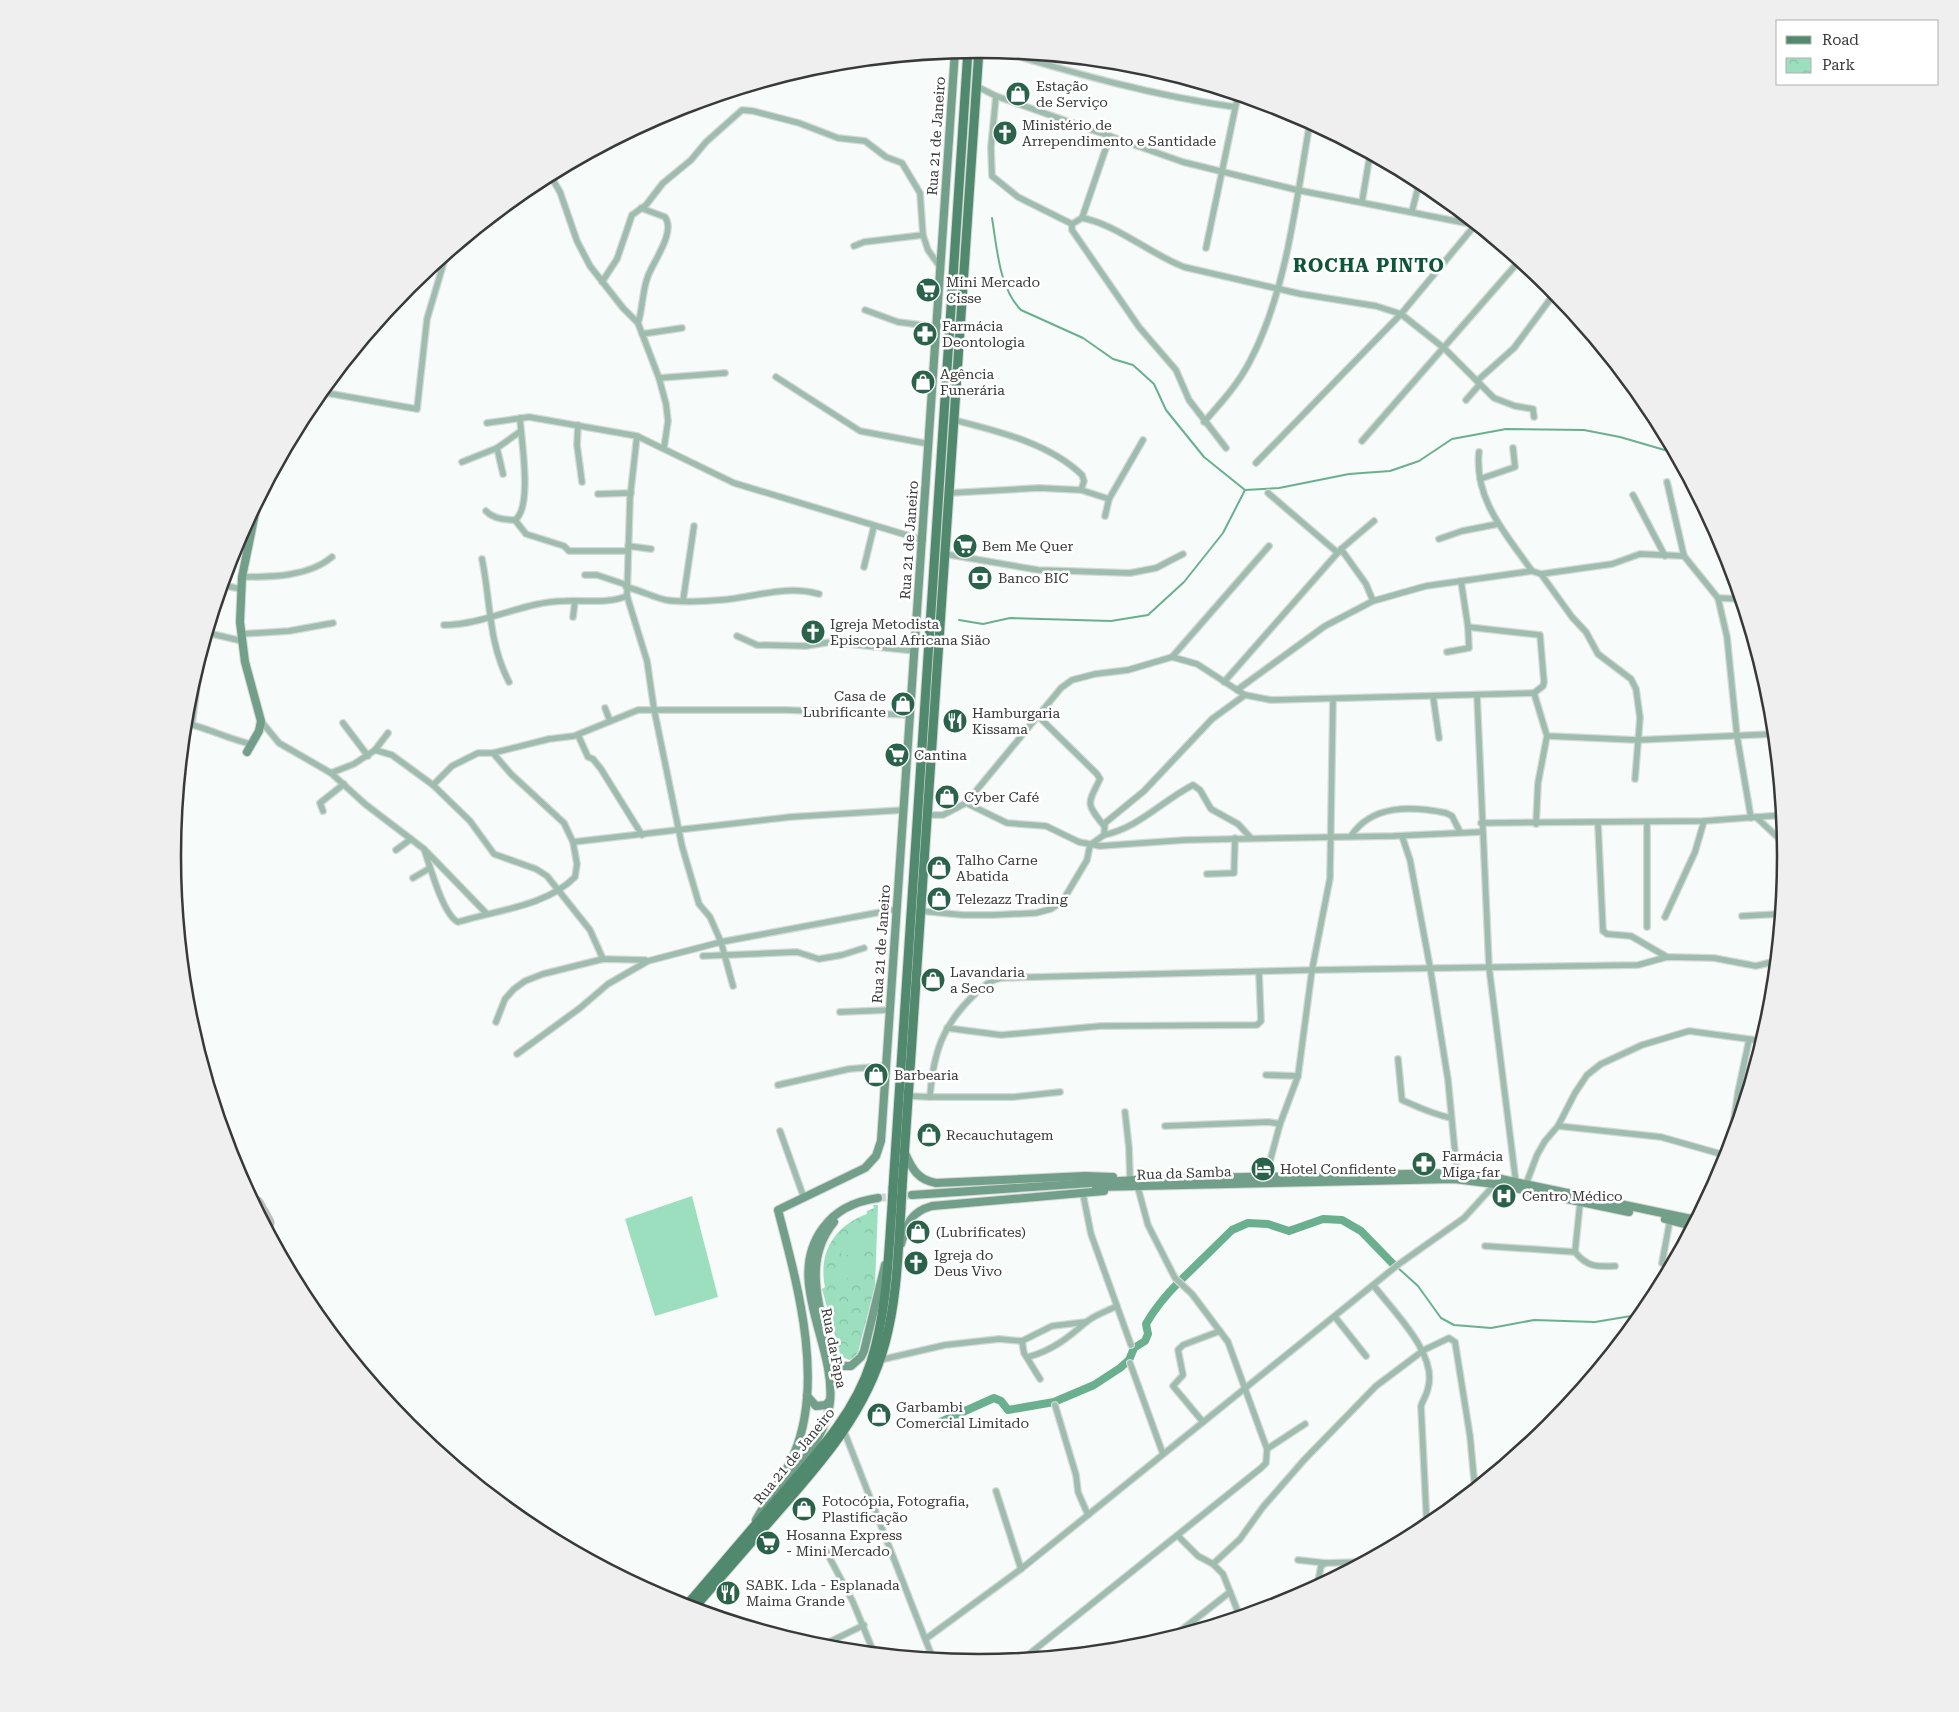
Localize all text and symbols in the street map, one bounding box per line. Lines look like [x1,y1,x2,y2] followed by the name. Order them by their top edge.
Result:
[1776,20,1939,85] legend
[1822,31,1859,49] text: Road
[1822,56,1856,74] text: Park
[924,76,948,196] street label: Rua 21 de Janeiro
[1036,78,1108,110] place label: Estação de Serviço
[1005,81,1031,107] shop icon: Estação de Serviço
[1022,117,1217,149] place label: Ministério de Arrependimento e Santidade
[992,120,1018,146] church icon: Ministério de Arrependimento e Santidade
[1293,254,1445,277] district label: ROCHA PINTO
[946,274,1040,306] place label: Mini Mercado Cisse
[915,277,941,303] supermarket icon: Mini Mercado Cisse
[942,318,1025,350] place label: Farmácia Deontologia
[912,321,938,347] pharmacy icon: Farmácia Deontologia
[940,366,1005,398] place label: Agência Funerária
[910,369,936,395] shop icon: Agência Funerária
[897,480,921,600] street label: Rua 21 de Janeiro
[952,533,978,559] supermarket icon: Bem Me Quer
[982,538,1073,554] place label: Bem Me Quer
[967,565,993,591] bank icon: Banco BIC
[998,570,1069,586] place label: Banco BIC
[830,616,990,648] place label: Igreja Metodista Episcopal Africana Sião
[800,619,826,645] church icon: Igreja Metodista Episcopal Africana Sião
[803,688,886,720] place label: Casa de Lubrificante
[890,691,916,717] shop icon: Casa de Lubrificante
[972,705,1061,737] place label: Hamburgaria Kissama
[942,708,968,734] restaurant icon: Hamburgaria Kissama
[884,742,910,768] supermarket icon: Cantina
[914,747,967,763] place label: Cantina
[934,784,960,810] shop icon: Cyber Café
[964,789,1039,805] place label: Cyber Café
[956,852,1038,884] place label: Talho Carne Abatida
[926,855,952,881] shop icon: Talho Carne Abatida
[869,884,893,1004] street label: Rua 21 de Janeiro
[926,886,952,912] shop icon: Telezazz Trading
[956,891,1068,907] place label: Telezazz Trading
[950,964,1025,996] place label: Lavandaria a Seco
[920,967,946,993] shop icon: Lavandaria a Seco
[863,1062,889,1088] shop icon: Barbearia
[894,1067,959,1083] place label: Barbearia
[916,1122,942,1148] shop icon: Recauchutagem
[946,1127,1054,1143] place label: Recauchutagem
[1442,1148,1504,1180] place label: Farmácia Miga-far
[1411,1151,1437,1177] pharmacy icon: Farmácia Miga-far
[1250,1156,1276,1182] hotel icon: Hotel Confidente
[1280,1161,1397,1177] place label: Hotel Confidente
[1136,1163,1232,1183] street label: Rua da Samba
[1491,1183,1517,1209] hospital icon: Centro Médico
[1522,1188,1623,1204] place label: Centro Médico
[905,1219,931,1245] shop icon: (Lubrificates)
[936,1224,1026,1240] place label: (Lubrificates)
[934,1247,1002,1279] place label: Igreja do Deus Vivo
[903,1250,929,1276] church icon: Igreja do Deus Vivo
[818,1307,850,1390] street label: Rua da Fapa
[896,1399,1029,1431] place label: Garbambi Comercial Limitado
[866,1402,892,1428] shop icon: Garbambi Comercial Limitado
[750,1405,838,1507] street label: Rua 21 de Janeiro
[822,1493,969,1525] place label: Fotocópia, Fotografia, Plastificação
[791,1496,817,1522] shop icon: Fotocópia, Fotografia, Plastificação
[786,1527,903,1559] place label: Hosanna Express - Mini Mercado
[755,1530,781,1556] supermarket icon: Hosanna Express - Mini Mercado
[746,1577,900,1609] place label: SABK. Lda - Esplanada Maima Grande
[715,1580,741,1606] restaurant icon: SABK. Lda - Esplanada Maima Grande

